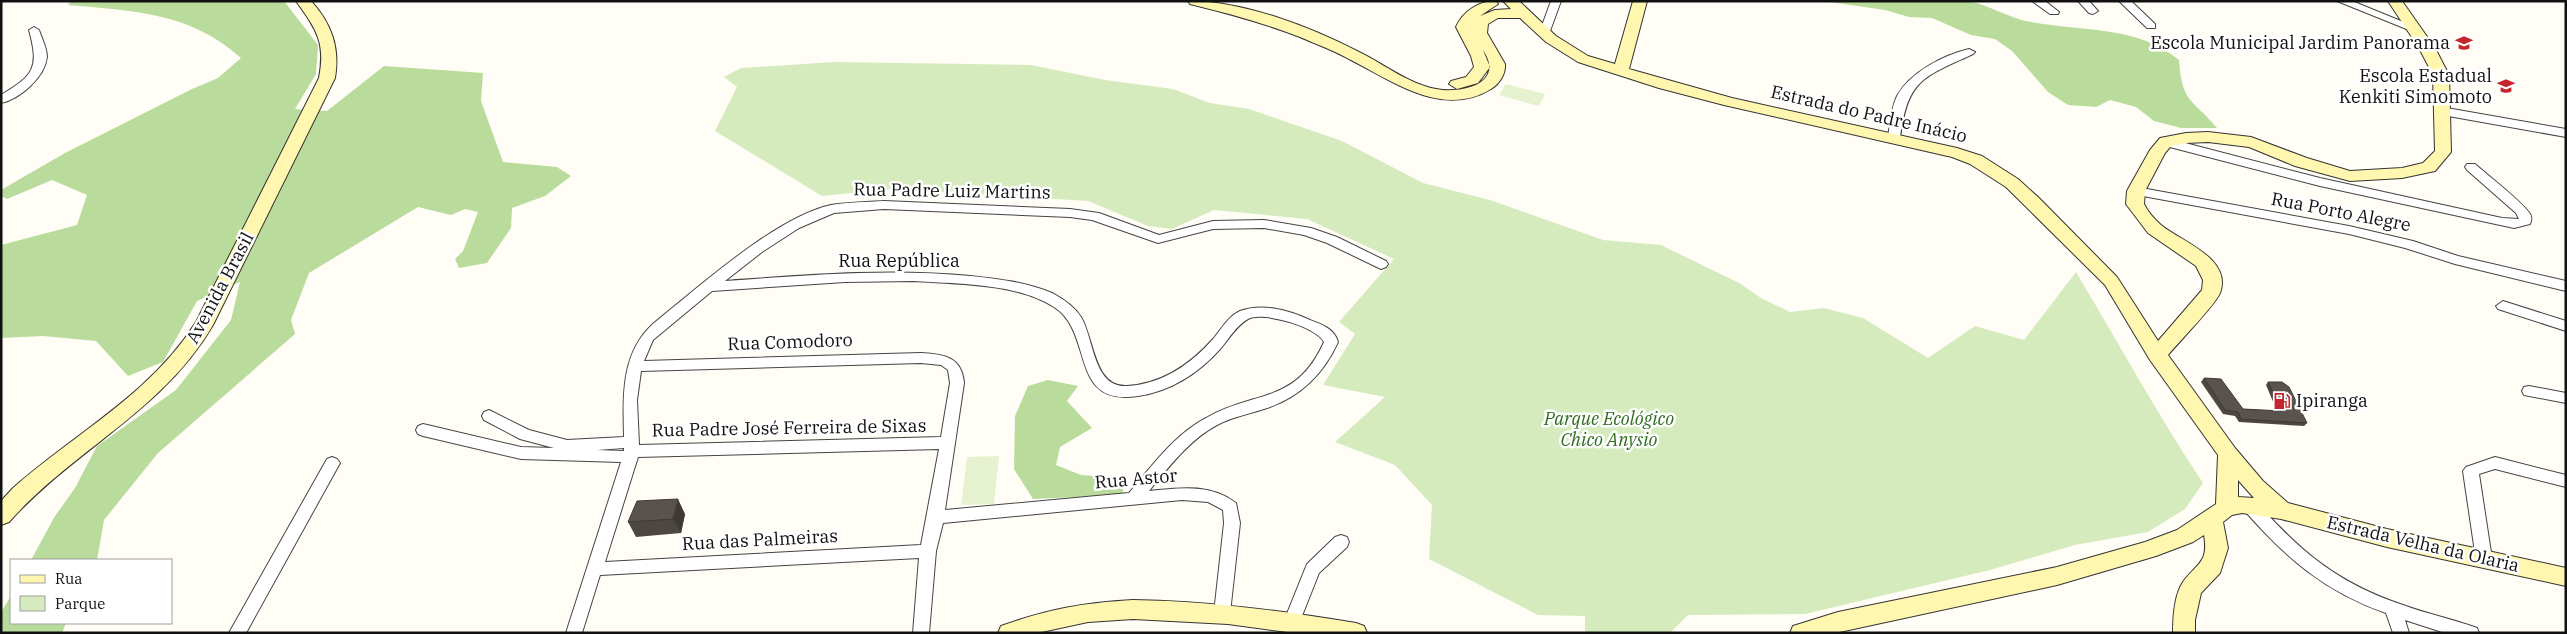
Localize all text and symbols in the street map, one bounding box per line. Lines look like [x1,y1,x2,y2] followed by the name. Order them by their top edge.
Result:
[2150,31,2450,54] place label: Escola Municipal Jardim Panorama
[2454,33,2474,53] school or university icon: Escola Municipal Jardim Panorama
[2339,64,2492,108] place label: Escola Estadual Kenkiti Simomoto
[2496,76,2516,96] school or university icon: Escola Estadual Kenkiti Simomoto
[1769,80,1970,147] street label: Estrada do Padre Inácio
[853,177,1051,204] street label: Rua Padre Luiz Martins
[2269,187,2413,236] street label: Rua Porto Alegre
[181,228,259,347] street label: Avenida Brasil
[838,249,960,272] street label: Rua República
[727,328,853,355] street label: Rua Comodoro
[2296,389,2368,412] place label: Ipiranga
[2272,391,2292,411] fuel station icon: Ipiranga
[1543,407,1674,451] park label: Parque Ecológico Chico Anysio
[651,414,927,441] street label: Rua Padre José Ferreira de Sixas
[1094,463,1178,494] street label: Rua Astor
[2325,510,2522,577] street label: Estrada Velha da Olaria
[681,524,839,555] street label: Rua das Palmeiras
[10,559,172,624] legend
[55,569,82,588] text: Rua
[55,594,105,613] text: Parque

